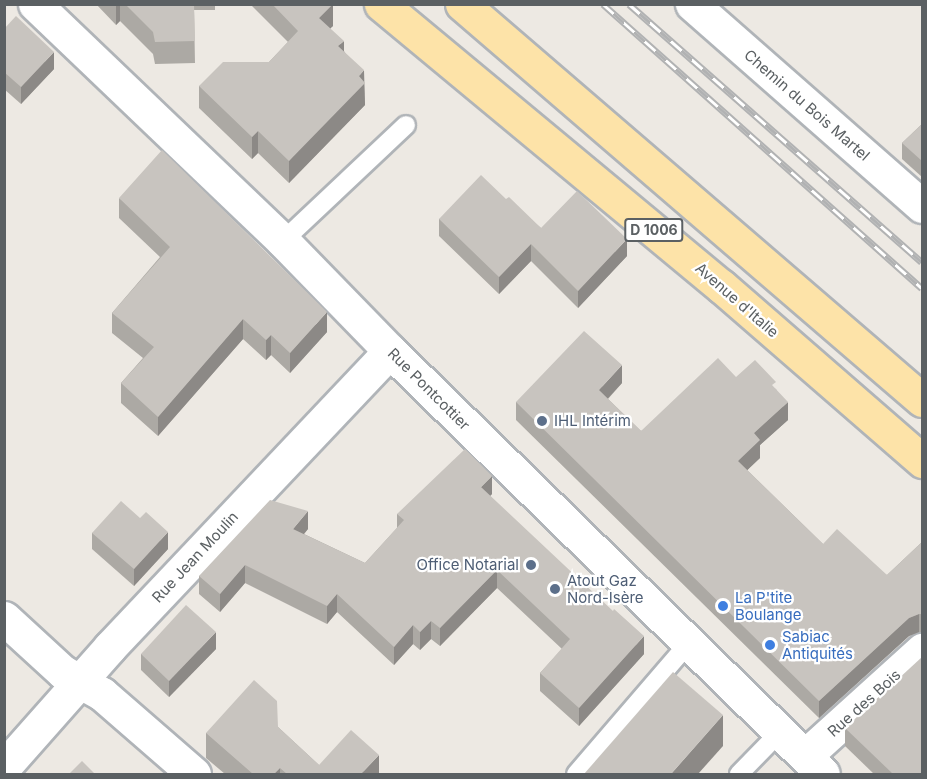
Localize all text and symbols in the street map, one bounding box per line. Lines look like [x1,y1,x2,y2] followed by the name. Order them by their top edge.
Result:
[741,46,873,164] street label: Chemin du Bois Martel
[624,219,684,241] road number: D 1006
[692,259,782,341] street label: Avenue d'Italie
[384,344,474,434] street label: Rue Pontcottier
[554,412,631,430] place label: IHL Intérim
[535,414,549,428] marker: IHL Intérim
[148,508,242,606] street label: Rue Jean Moulin
[417,556,519,574] place label: Office Notarial
[524,558,538,572] marker: Office Notarial
[567,571,644,606] place label: Atout Gaz Nord-Isère
[548,582,562,596] marker: Atout Gaz Nord-Isère
[735,588,802,623] place label: La P'tite Boulange
[716,599,730,613] marker: La P'tite Boulange
[782,627,853,662] place label: Sabiac Antiquités
[763,638,777,652] marker: Sabiac Antiquités
[824,666,904,740] street label: Rue des Bois

